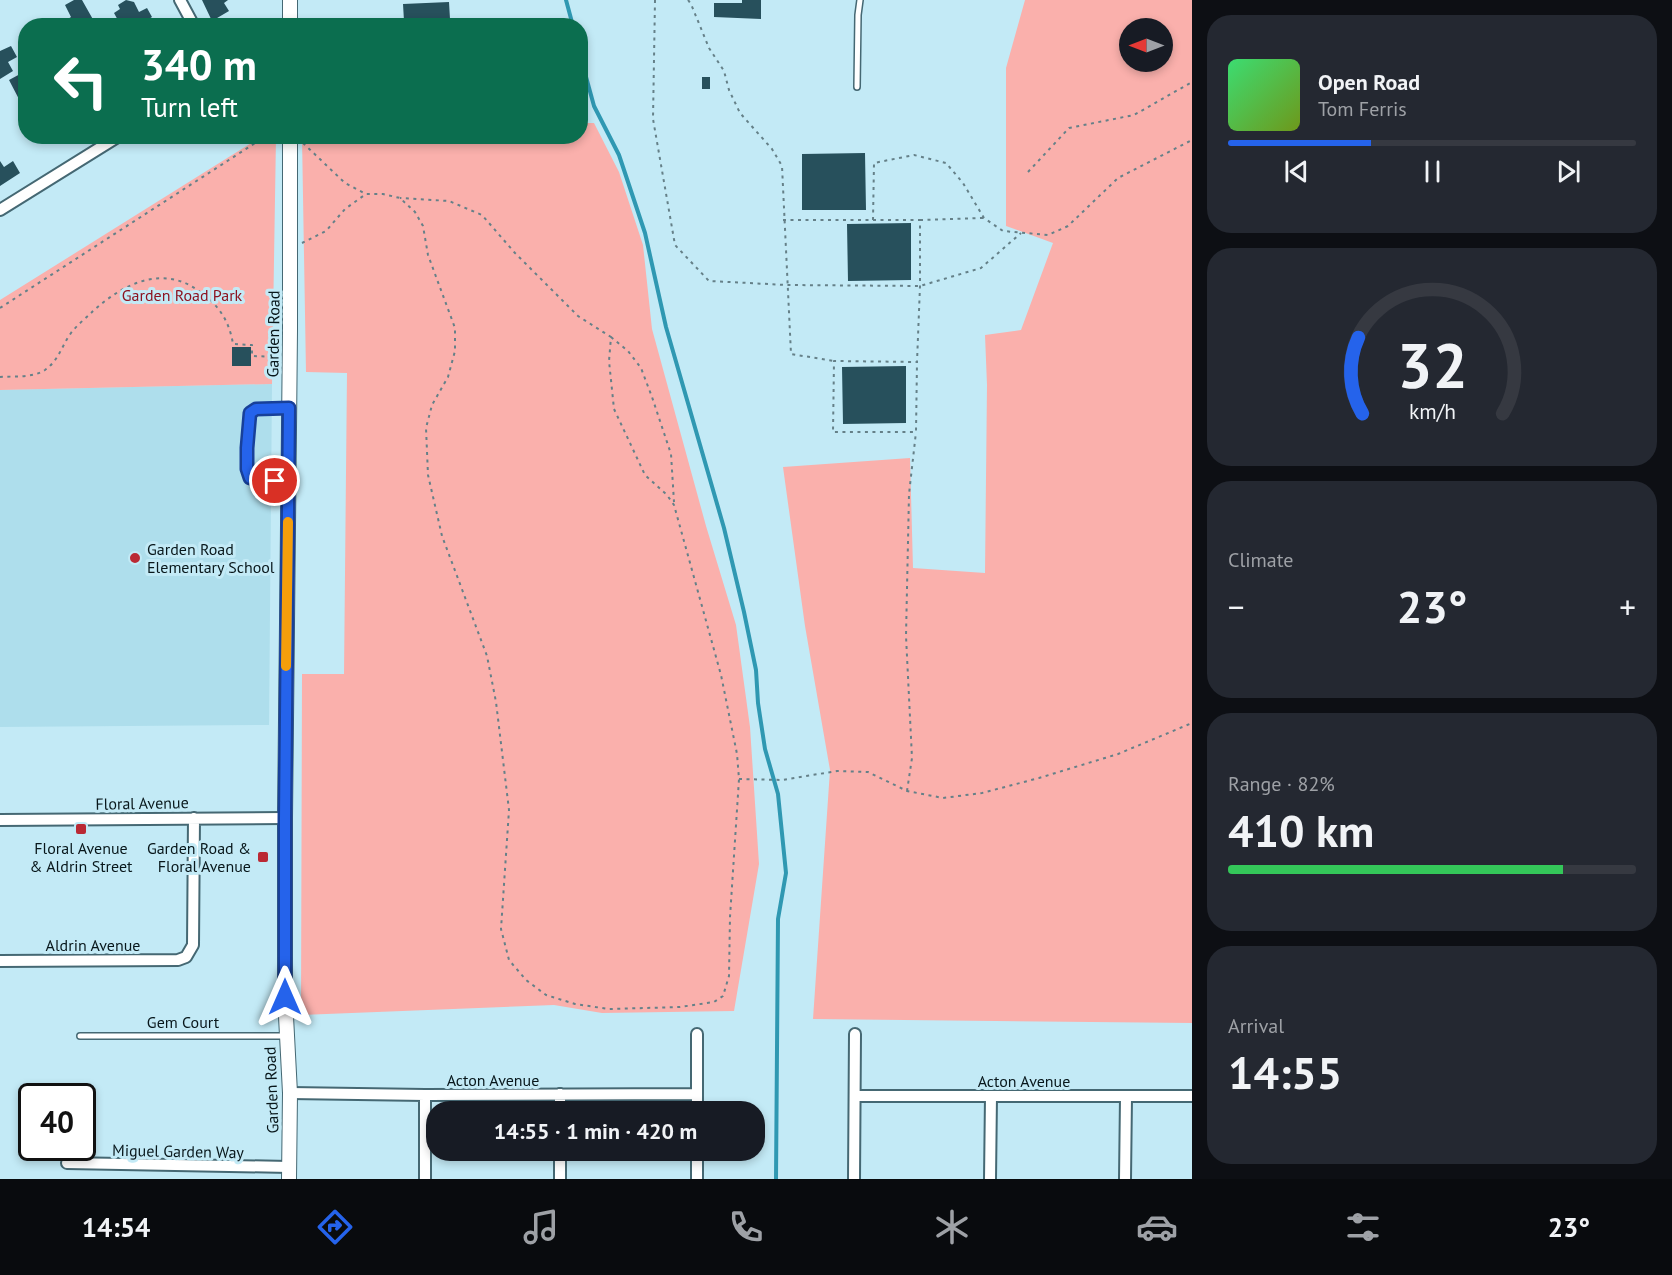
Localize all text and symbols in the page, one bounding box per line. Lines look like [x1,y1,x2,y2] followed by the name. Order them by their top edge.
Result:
[1119,18,1173,72] north arrow
[1119,18,1173,72] map controls
[141,37,257,92] text: 340 m
[42,42,120,120] icon: left
[1318,68,1420,96] text: Open Road
[141,90,238,124] text: Turn left
[1318,96,1407,122] text: Tom Ferris
[1280,155,1313,188] icon: previous
[1416,155,1449,188] icon: pause
[1552,155,1585,188] icon: next
[122,285,243,305] park label: Garden Road Park
[262,290,284,378] street label: Garden Road
[1397,324,1467,405] text: 32
[1408,397,1455,425] text: km/h
[249,455,300,506] pin
[258,464,291,497] icon: arrive
[147,539,275,577] place label: Garden Road Elementary School
[1228,547,1294,573] text: Climate
[128,551,142,565] marker: Garden Road Elementary School
[1397,577,1467,635] text: 23°
[1228,585,1245,628] text: −
[1619,585,1636,628] text: +
[1228,771,1335,797] text: Range · 82%
[95,792,189,814] street label: Floral Avenue
[1228,801,1374,859] text: 410 km
[74,822,88,836] marker: Floral Avenue & Aldrin Street
[29,838,133,876] place label: Floral Avenue & Aldrin Street
[147,838,251,876] place label: Garden Road & Floral Avenue
[256,850,270,864] marker: Garden Road & Floral Avenue
[46,935,140,955] street label: Aldrin Avenue
[253,965,317,1029] position arrow
[147,1012,220,1032] street label: Gem Court
[1228,1013,1284,1039] text: Arrival
[1228,1043,1342,1101] text: 14:55
[259,1046,283,1134] street label: Garden Road
[447,1070,539,1090] street label: Acton Avenue
[978,1071,1070,1091] street label: Acton Avenue
[18,1083,96,1161] speed limit sign: 40
[494,1117,697,1145] text: 14:55 · 1 min · 420 m
[112,1140,245,1162] street label: Miguel Garden Way
[314,1206,356,1248] icon: directions
[520,1206,562,1248] icon: music
[725,1206,767,1248] icon: phone
[931,1206,973,1248] icon: climate
[1136,1206,1178,1248] icon: car
[1342,1206,1384,1248] icon: filters
[82,1210,150,1244] text: 14:54
[1548,1210,1590,1244] text: 23°

